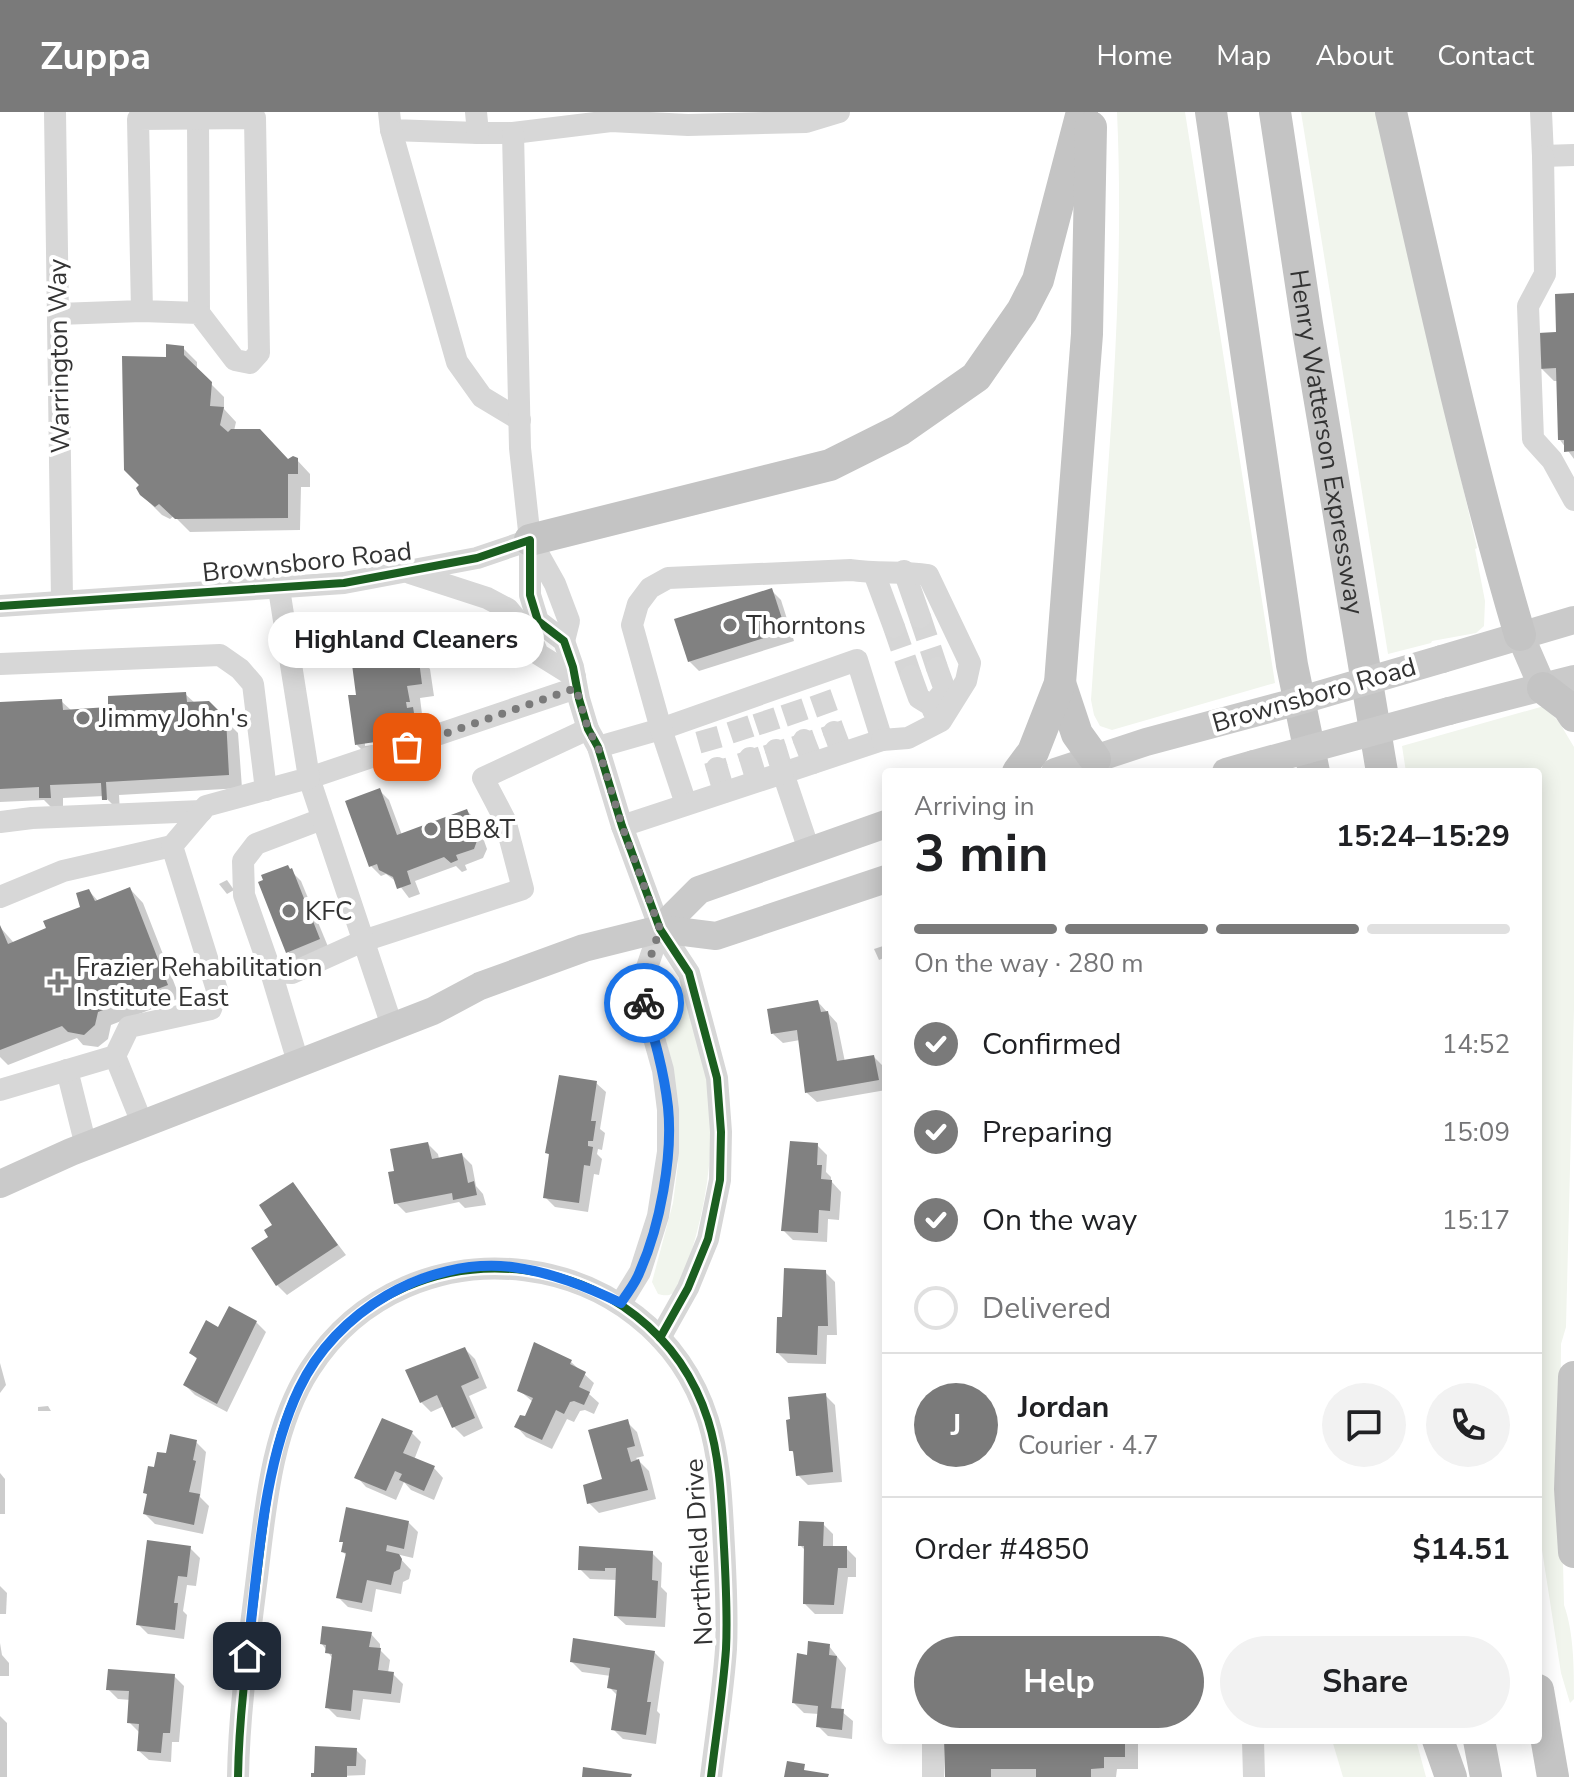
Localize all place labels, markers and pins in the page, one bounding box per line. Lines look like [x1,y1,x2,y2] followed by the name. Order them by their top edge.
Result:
[746,608,866,643] place label: Thorntons
[269,611,545,667] callout: Highland Cleaners
[721,616,739,634] marker: Thorntons
[98,701,249,736] place label: Jimmy John's
[74,709,92,727] marker: Jimmy John's
[373,713,441,781] pin
[447,812,515,847] place label: BB&T
[422,820,440,838] marker: BB&T
[305,894,353,929] place label: KFC
[280,902,298,920] marker: KFC
[76,950,322,1015] place label: Frazier Rehabilitation Institute East
[47,971,69,993] marker: Frazier Rehabilitation Institute East
[213,1622,281,1690] pin

